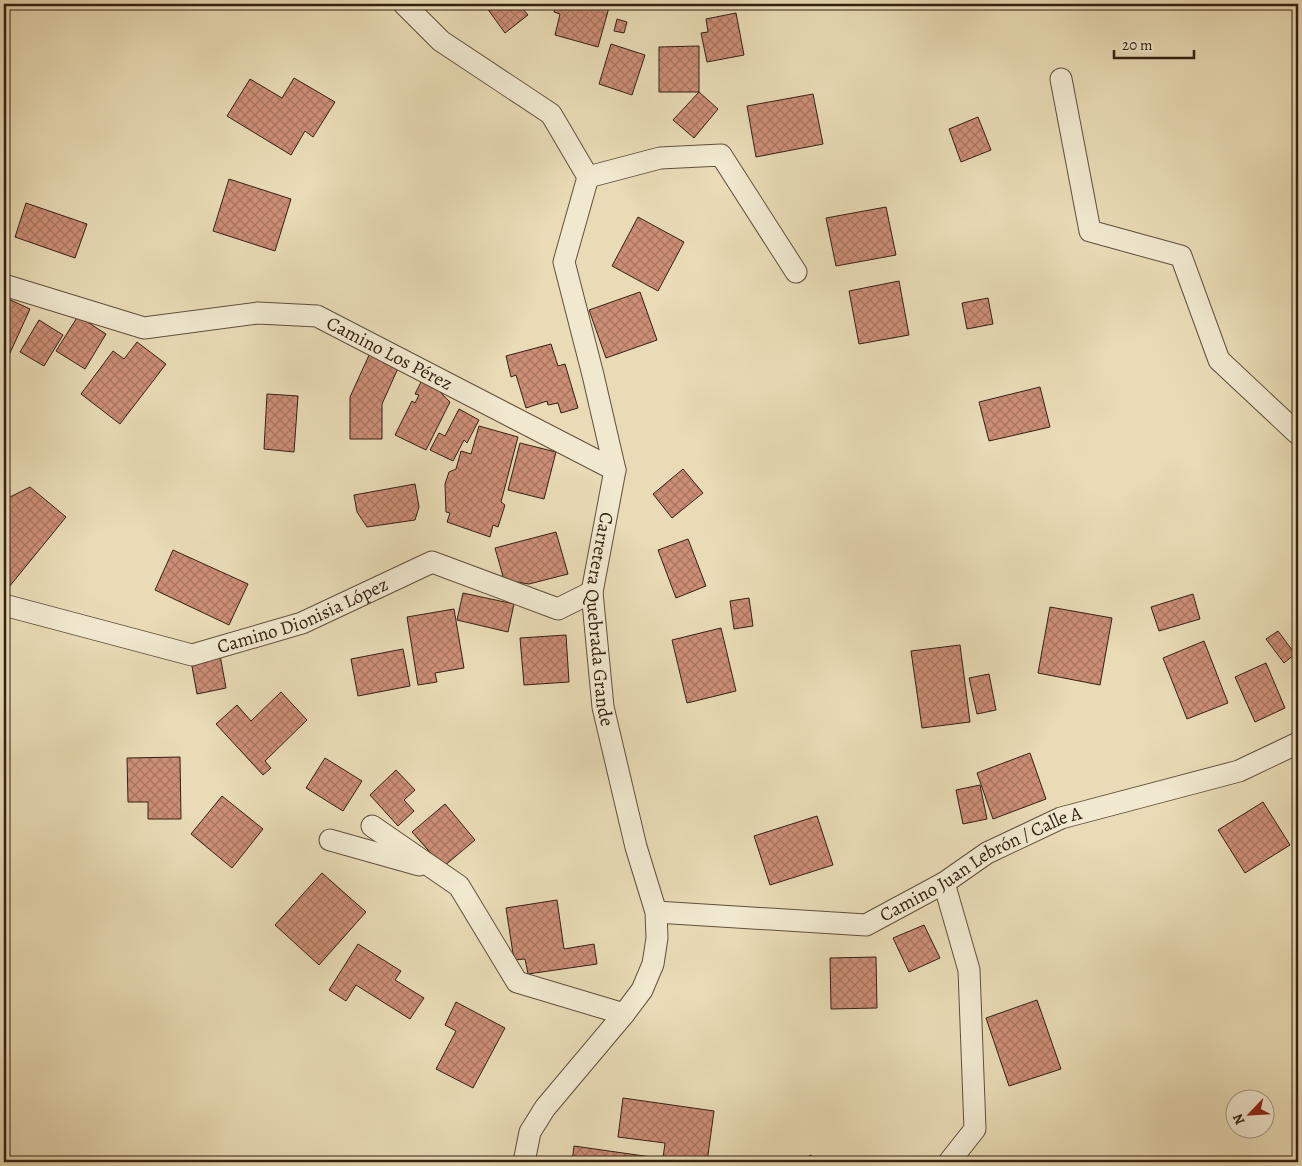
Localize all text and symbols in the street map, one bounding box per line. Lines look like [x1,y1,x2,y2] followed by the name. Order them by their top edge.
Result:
[1114,28,1194,60] scale bar
[1122,35,1153,55] text: 20 m
[322,310,457,397] street label: Camino Los Pérez
[579,510,620,729] street label: Carretera Quebrada Grande
[214,571,392,660] street label: Camino Dionisia López
[875,800,1086,928] street label: Camino Juan Lebrón / Calle A
[1224,1088,1274,1138] north arrow
[1228,1111,1249,1128] text: N

